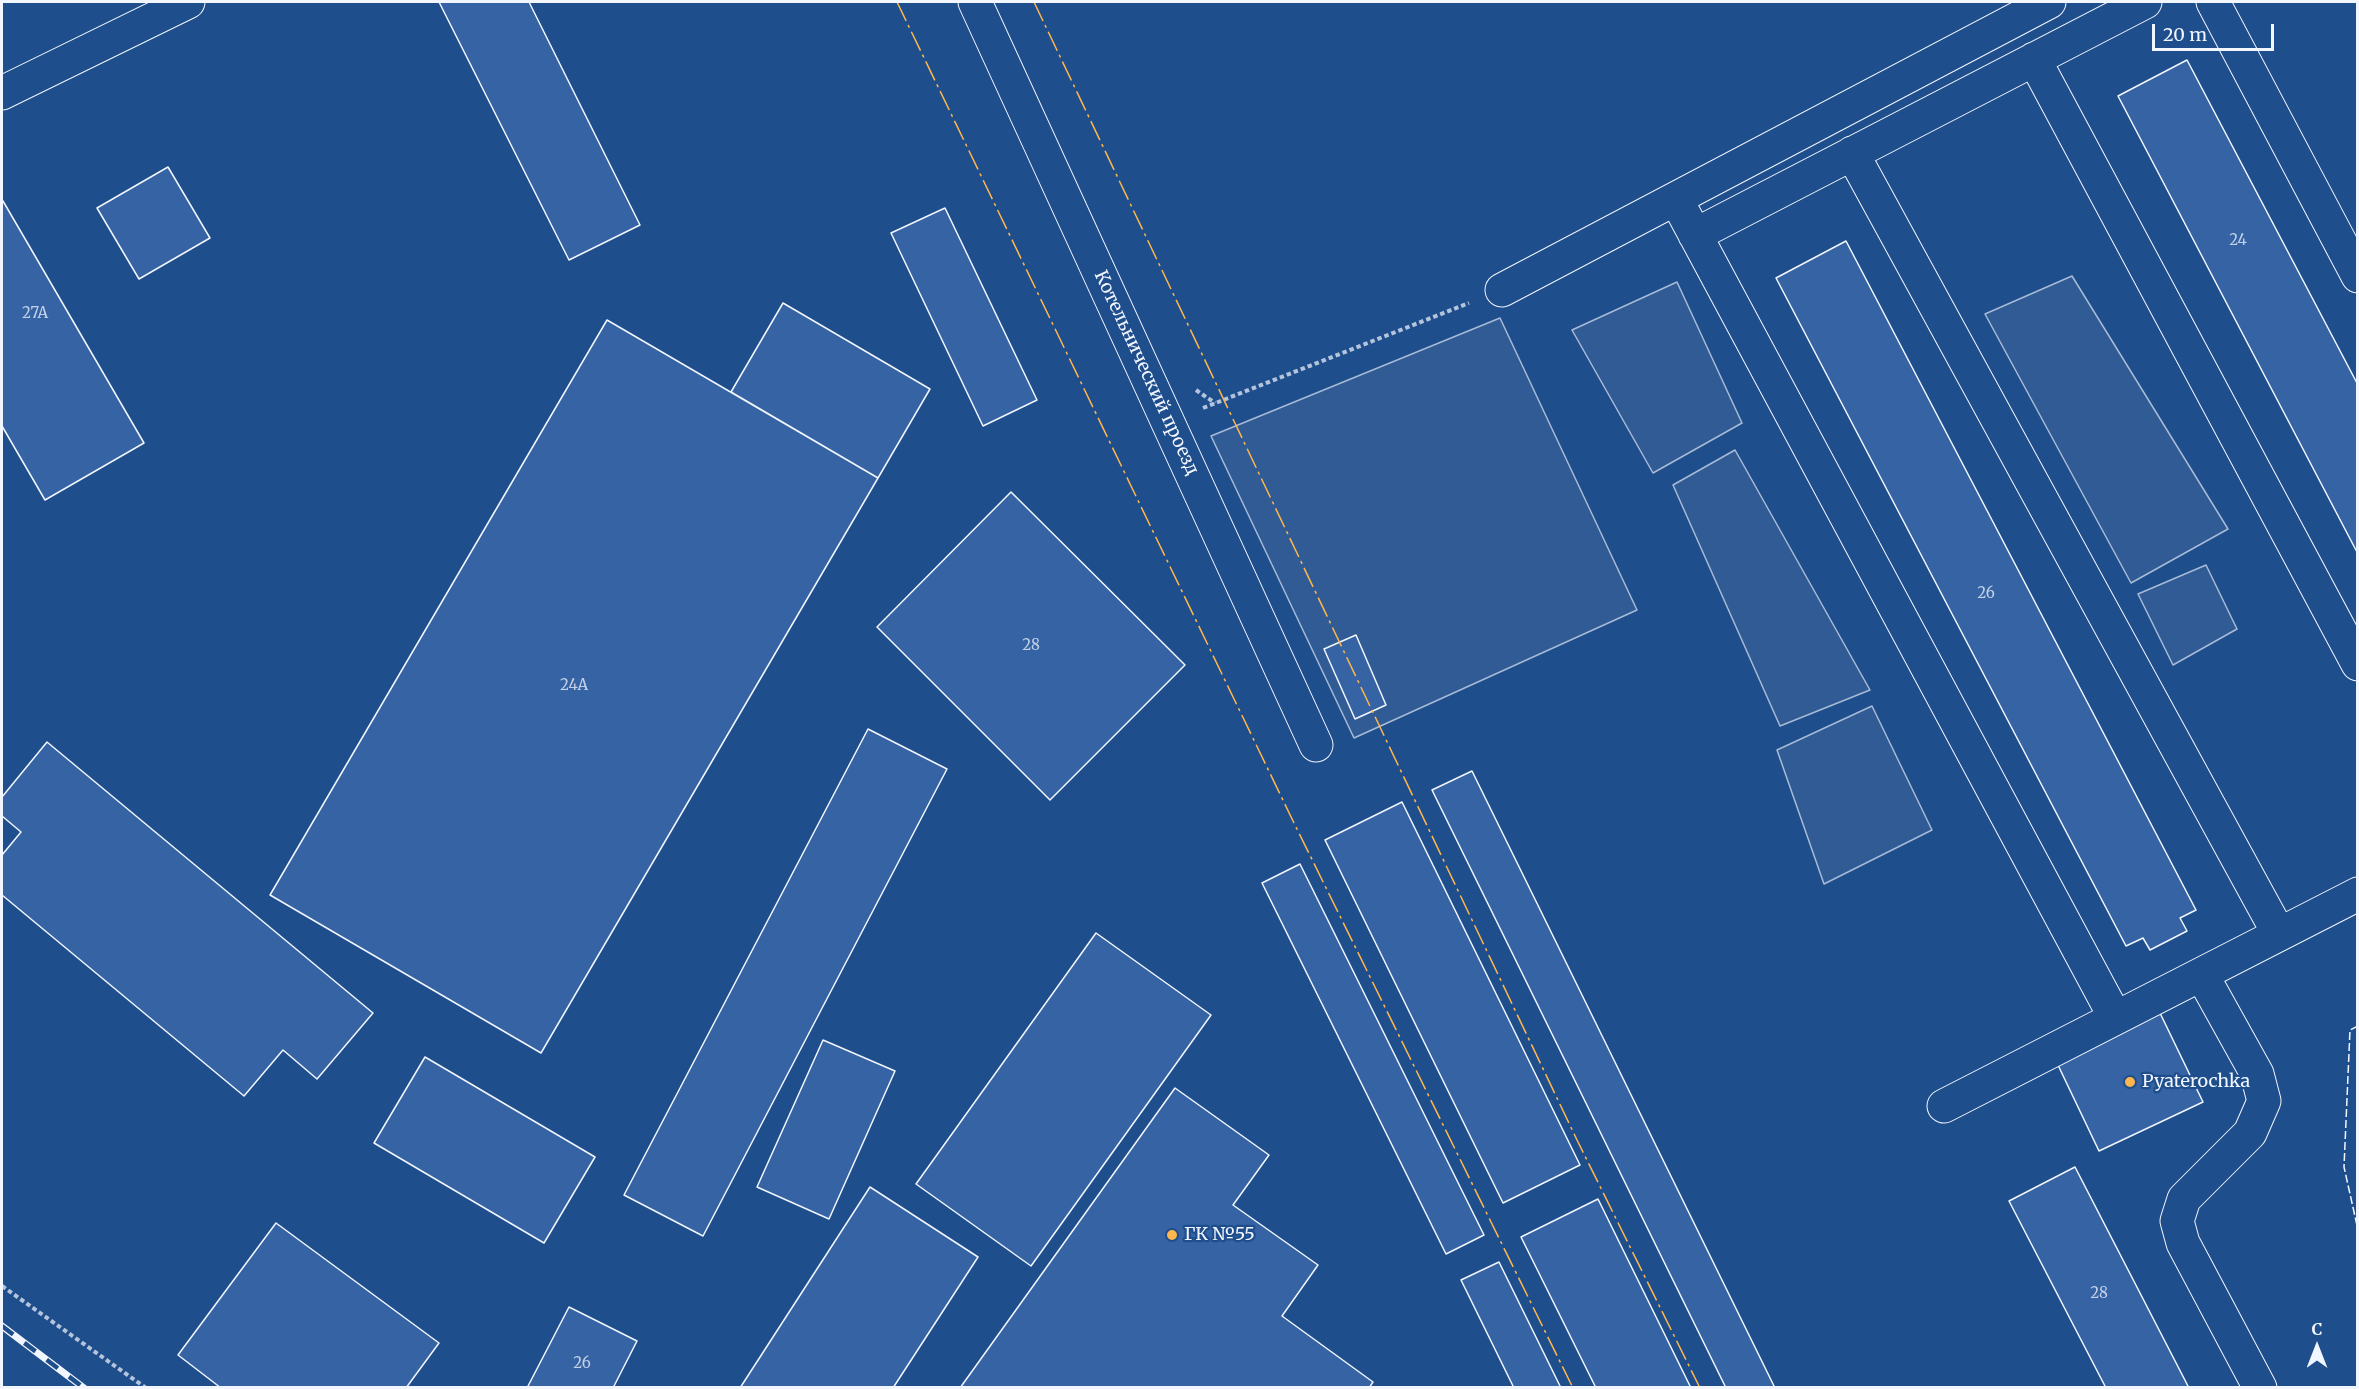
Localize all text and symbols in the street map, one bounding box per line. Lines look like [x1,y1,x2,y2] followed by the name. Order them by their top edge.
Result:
[2155,12,2276,50] scale bar
[2163,23,2207,46] text: 20 m
[2229,232,2247,250] house number: 24
[1089,267,1203,479] street label: Котельнический проезд
[22,305,48,323] house number: 27А
[1977,585,1995,603] house number: 26
[1022,637,1040,655] house number: 28
[560,677,588,695] house number: 24А
[2142,1071,2250,1093] place label: Pyaterochka
[2123,1075,2137,1089] marker: Pyaterochka
[1184,1224,1255,1246] place label: ГК №55
[1165,1228,1179,1242] marker: ГК №55
[2090,1285,2108,1303] house number: 28
[2287,1317,2347,1377] north arrow
[2312,1319,2322,1339] text: С
[573,1355,591,1373] house number: 26

